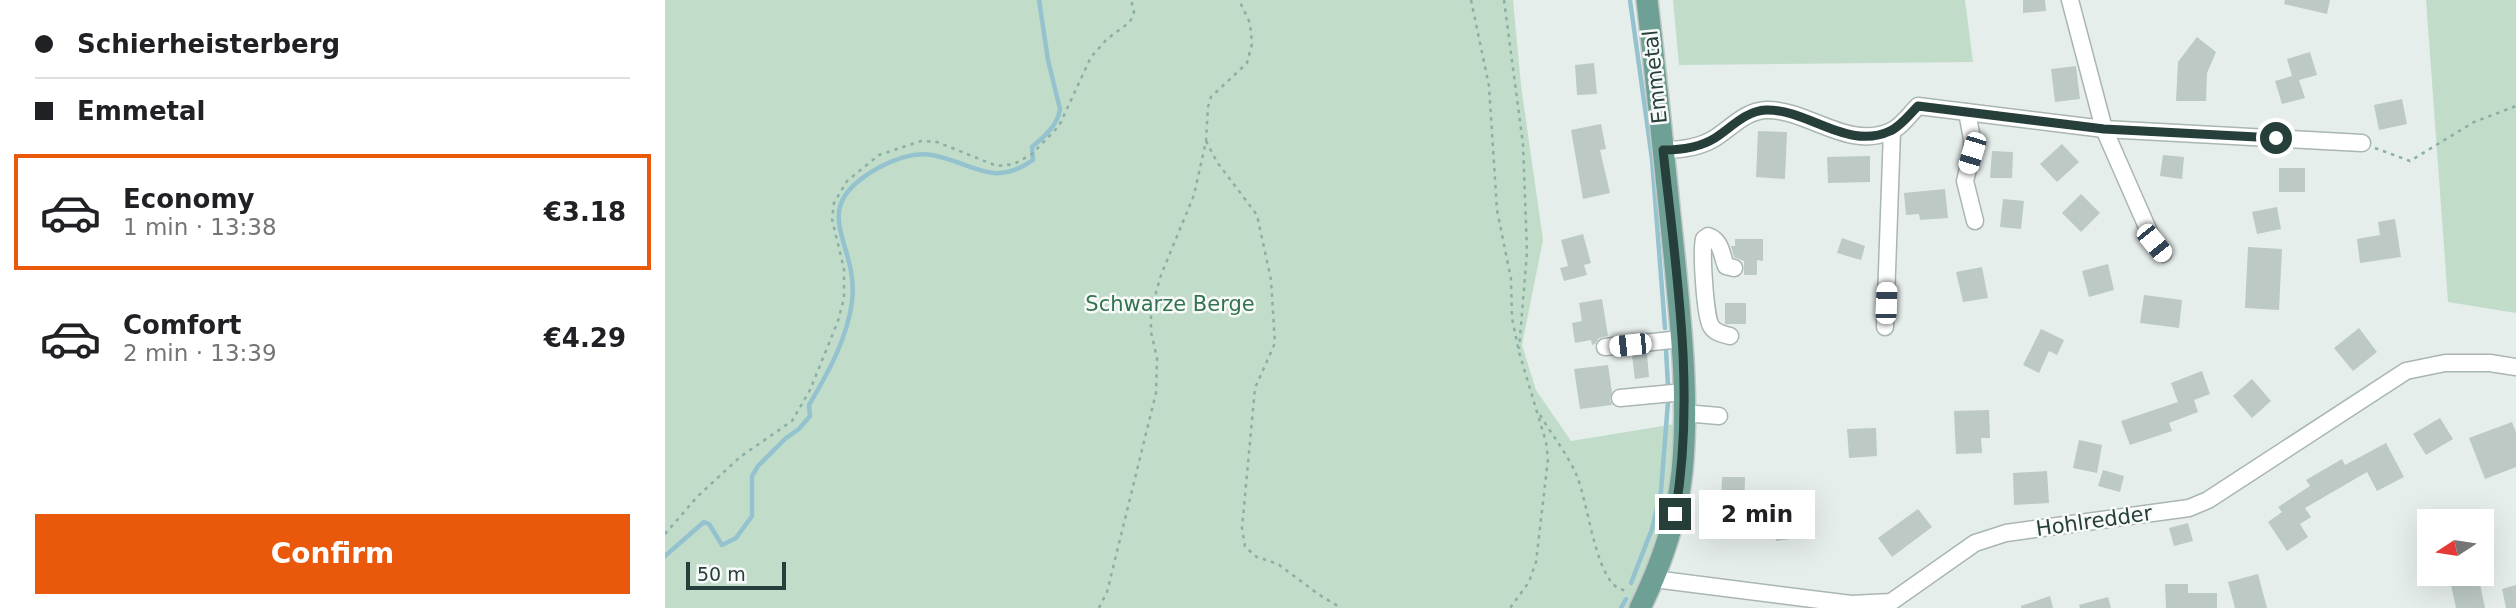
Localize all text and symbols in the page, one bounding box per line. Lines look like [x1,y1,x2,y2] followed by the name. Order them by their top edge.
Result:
[77,29,340,59] text: Schierheisterberg
[1638,29,1672,125] street label: Emmetal
[77,96,205,126] text: Emmetal
[2260,122,2292,154] route start
[1956,130,1989,176] car
[39,181,102,244] icon: car
[123,184,254,214] text: Economy
[544,197,626,227] text: €3.18
[123,214,277,240] text: 1 min · 13:38
[2133,220,2176,266] car
[1875,282,1898,324] car
[1085,292,1255,316] park label: Schwarze Berge
[39,307,102,370] icon: car
[123,310,241,340] text: Comfort
[544,323,626,353] text: €4.29
[1609,332,1652,358] car
[123,340,277,366] text: 2 min · 13:39
[1699,490,1815,538] callout: 2 min
[1659,498,1691,530] route end
[1721,501,1793,527] text: 2 min
[2034,501,2154,541] street label: Hohlredder
[2417,509,2494,586] north arrow
[2417,509,2494,586] map controls
[35,514,630,594] button: Confirm
[686,559,786,591] scale bar
[697,563,746,585] text: 50 m

